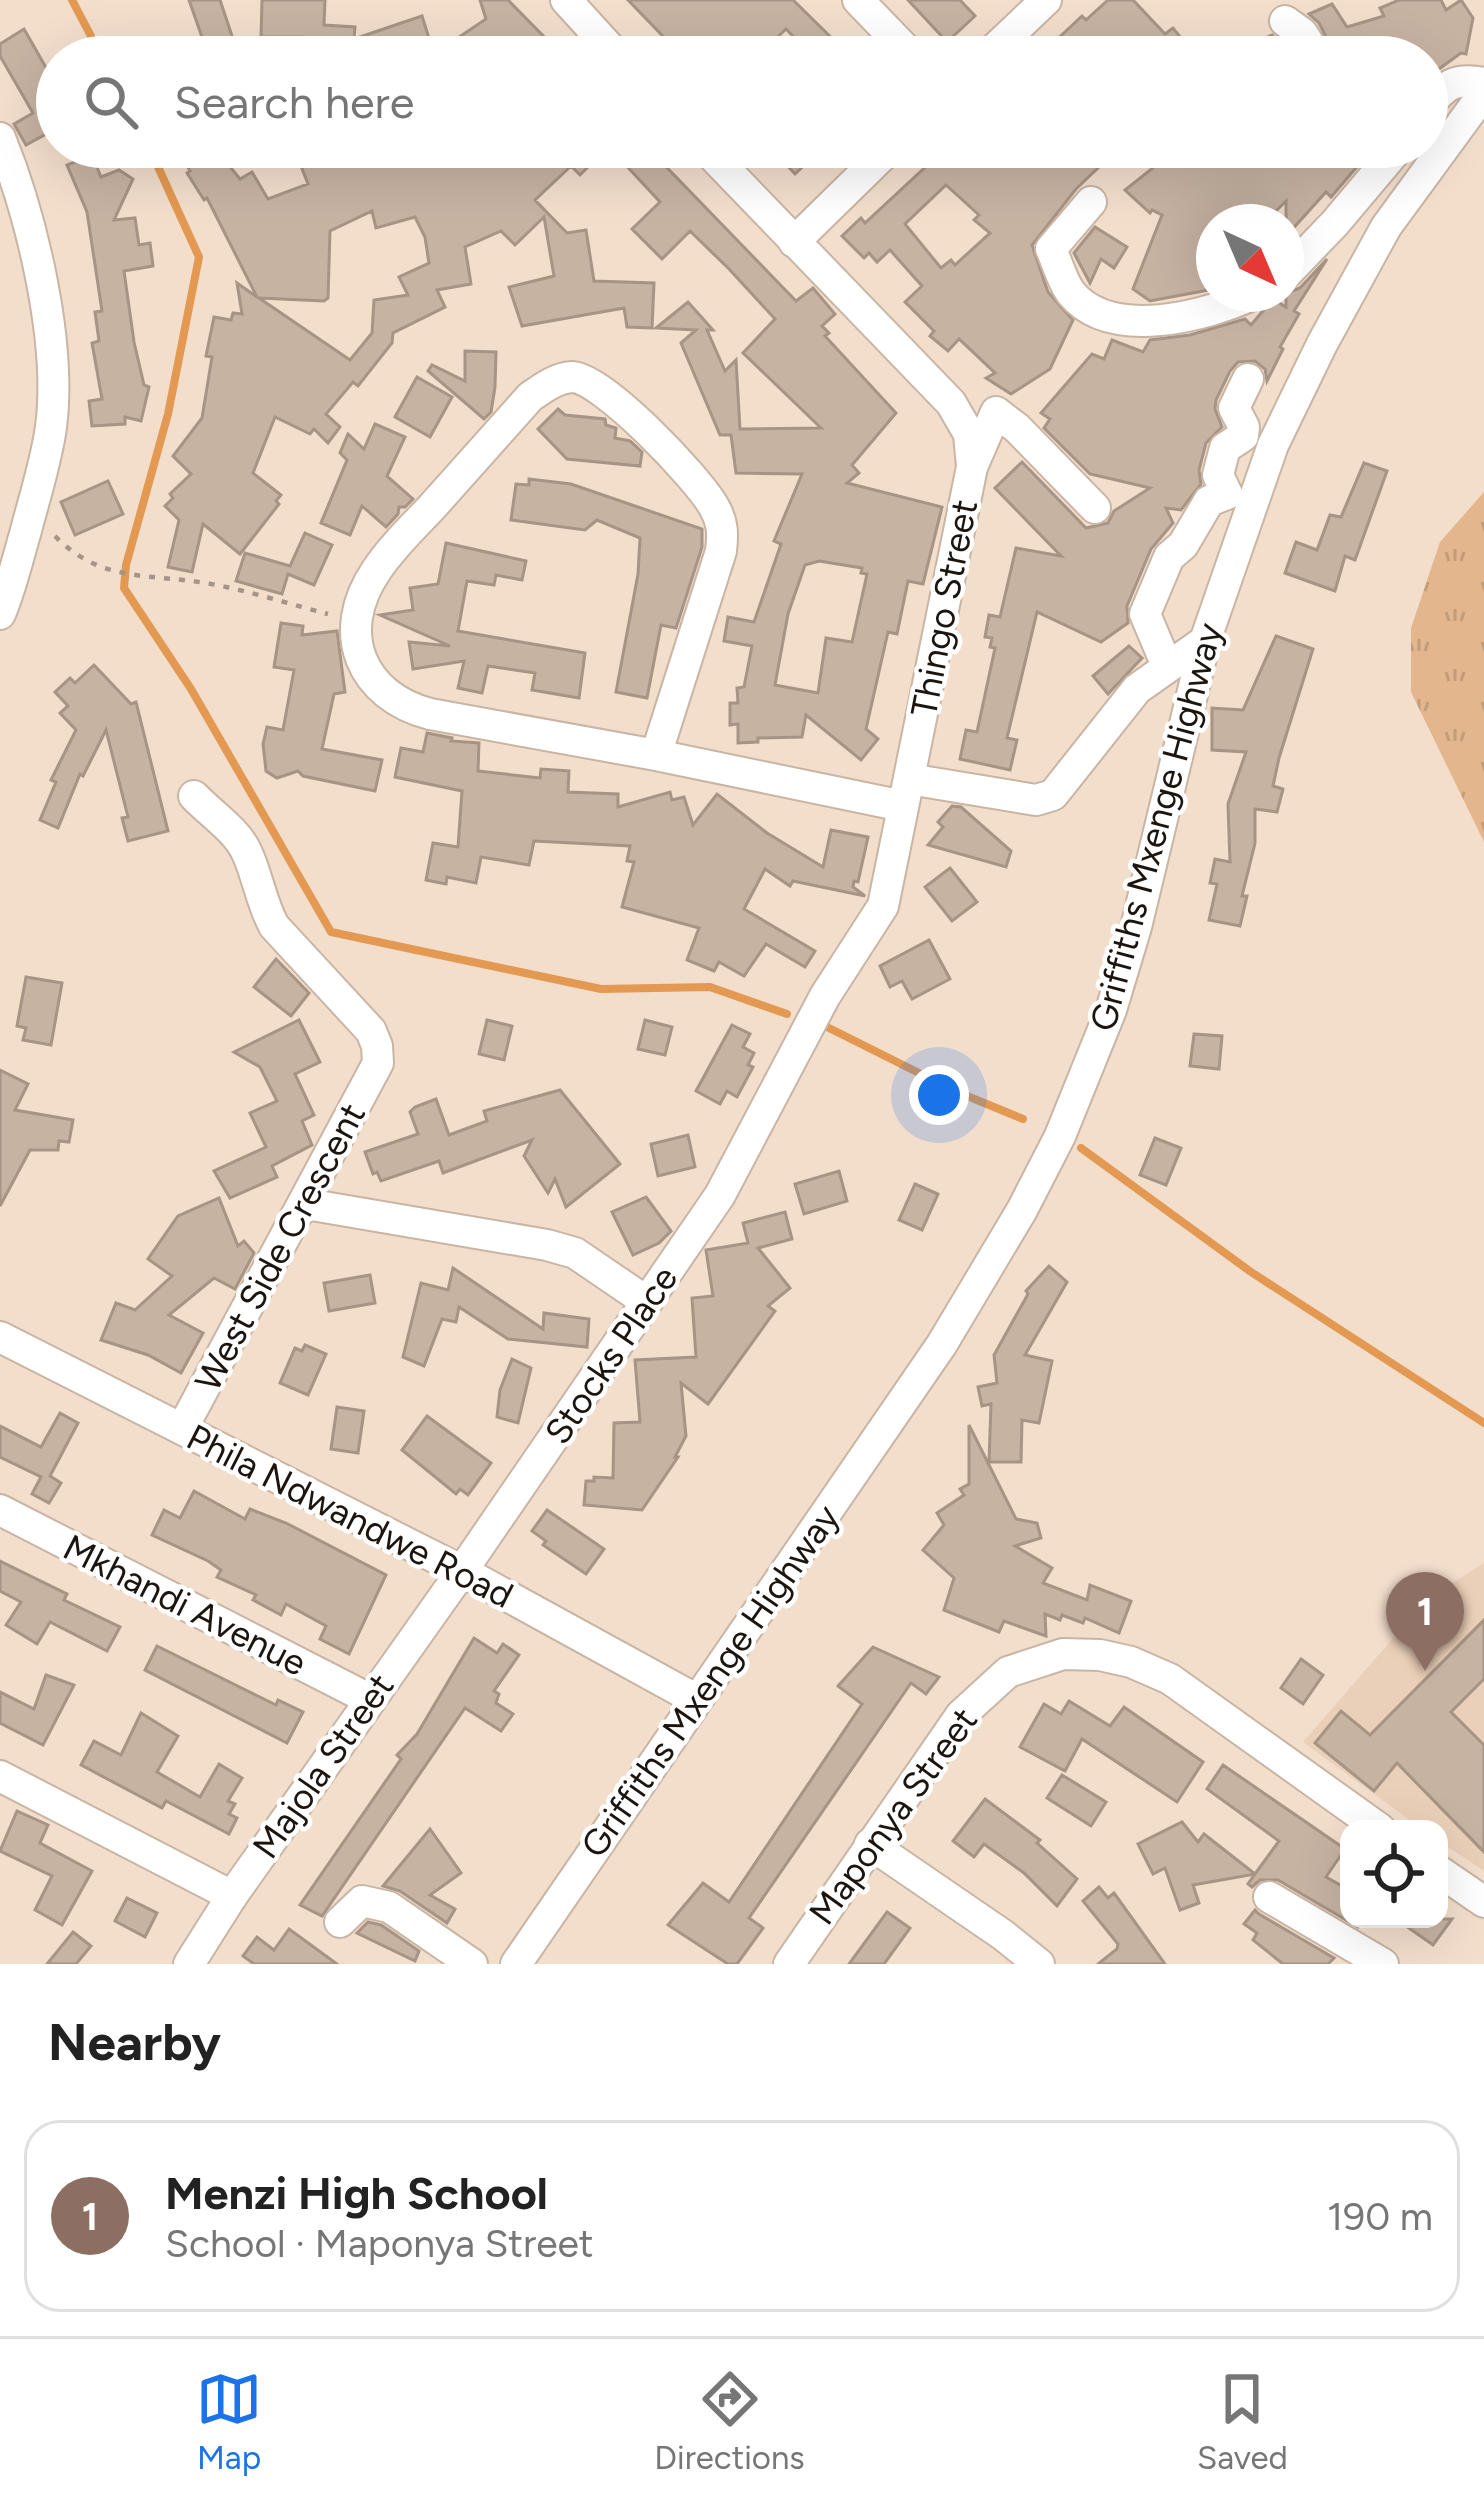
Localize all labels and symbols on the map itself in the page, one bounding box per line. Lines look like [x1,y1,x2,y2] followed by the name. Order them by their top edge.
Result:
[1196,204,1304,312] north arrow
[902,496,986,720] street label: Thingo Street
[1081,618,1231,1035] street label: Griffiths Mxenge Highway
[909,1065,969,1125] your location
[186,1096,374,1398] street label: West Side Crescent
[536,1258,686,1452] street label: Stocks Place
[180,1415,520,1617] street label: Phila Ndwandwe Road
[572,1497,848,1865] street label: Griffiths Mxenge Highway
[56,1525,314,1685] street label: Mkhandi Avenue
[1386,1572,1464,1671] pin: 1
[244,1665,402,1867] street label: Majola Street
[800,1699,986,1933] street label: Maponya Street

